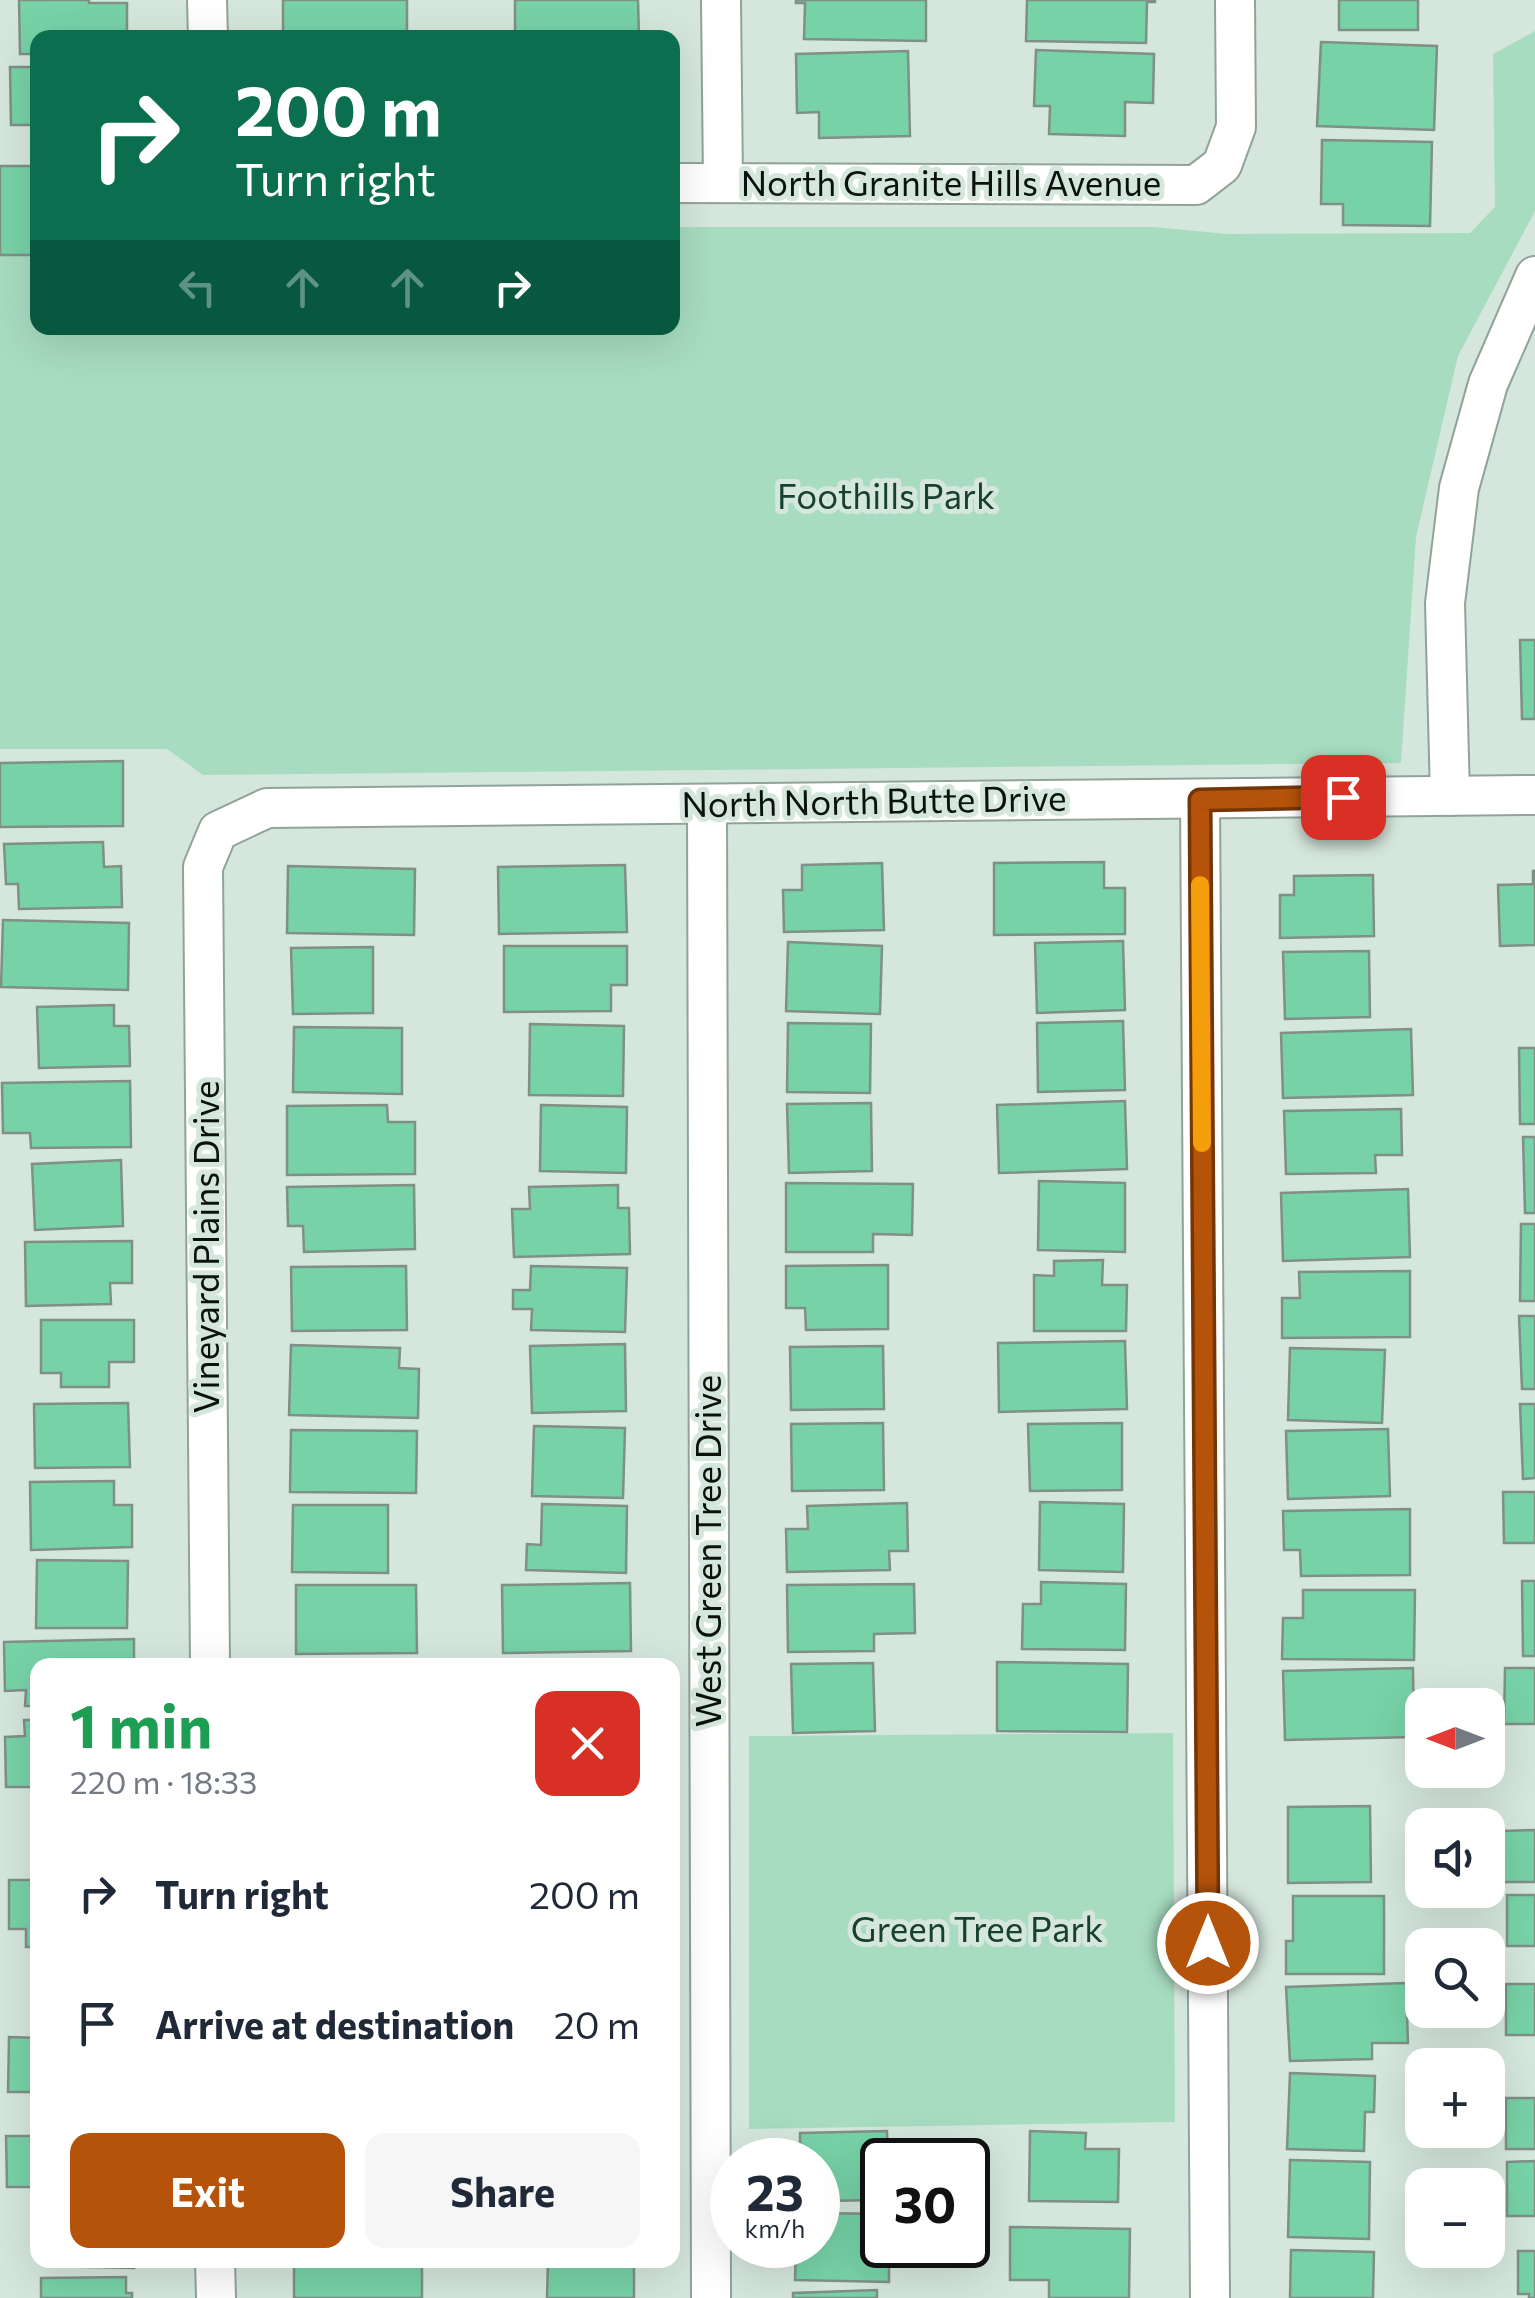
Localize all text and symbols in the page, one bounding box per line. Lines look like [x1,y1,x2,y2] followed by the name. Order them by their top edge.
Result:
[235,65,442,150] text: 200 m
[70,70,200,200] icon: right
[235,150,436,205] text: Turn right
[741,160,1161,203] street label: North Granite Hills Avenue
[170,260,225,315] icon: left
[275,260,330,315] icon: ahead
[380,260,435,315] icon: ahead
[485,260,540,315] icon: right
[777,473,995,516] park label: Foothills Park
[1301,755,1386,840] pin
[1316,770,1371,825] icon: arrive
[681,775,1067,824] street label: North North Butte Drive
[183,1081,226,1413] street label: Vineyard Plains Drive
[685,1375,728,1727] street label: West Green Tree Drive
[70,1687,212,1760] text: 1 min
[1405,1688,1505,1788] north arrow
[1405,1688,1505,2268] map controls
[535,1691,640,1796] button: close
[70,1761,257,1801] text: 220 m · 18:33
[1405,1808,1505,1908] button: sound
[70,1866,125,1921] icon: right
[155,1870,329,1917] text: Turn right
[529,1870,640,1917] text: 200 m
[1156,1891,1260,1995] position arrow
[851,1906,1103,1949] park label: Green Tree Park
[1405,1928,1505,2028] button: search
[70,1996,125,2051] icon: arrive
[155,2000,514,2047] text: Arrive at destination
[554,2000,640,2047] text: 20 m
[1405,2048,1505,2148] button: +
[70,2133,345,2248] button: Exit
[365,2133,640,2248] button: Share
[860,2138,990,2268] speed limit sign: 30
[746,2160,804,2221] text: 23
[1405,2168,1505,2268] button: −
[745,2213,805,2243] text: km/h

